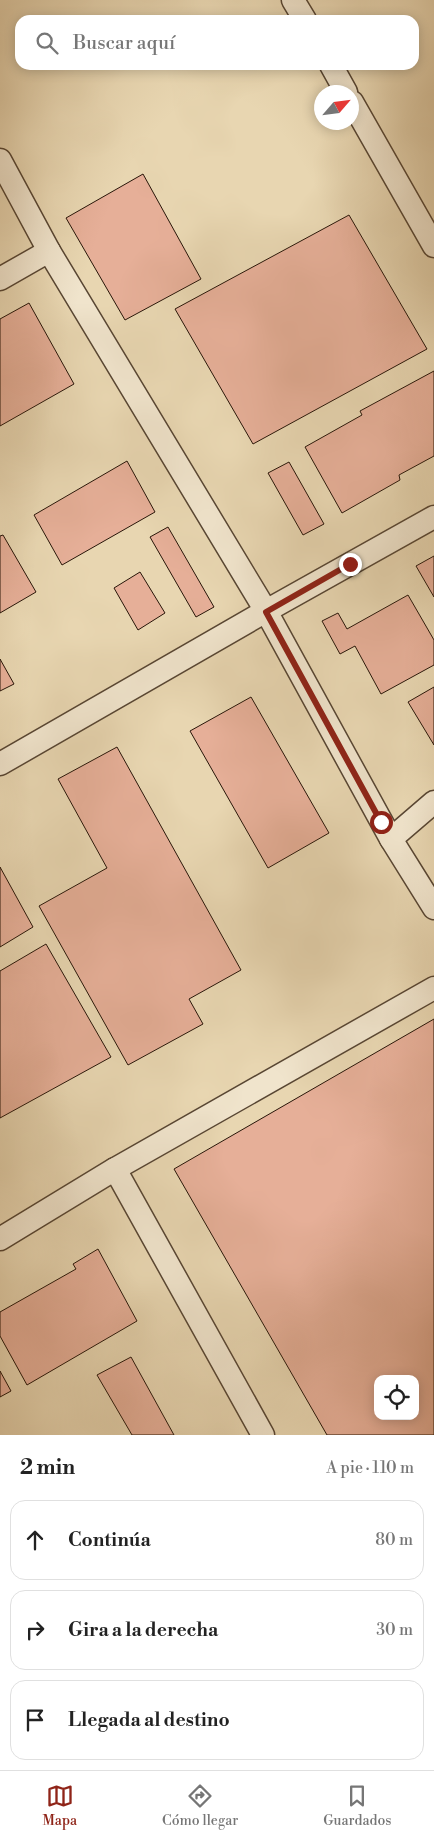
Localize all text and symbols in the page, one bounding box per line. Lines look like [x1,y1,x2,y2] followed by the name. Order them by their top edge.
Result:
[15,15,419,70] search box
[33,29,61,57] icon: search
[73,31,175,55] text: Buscar aquí
[314,85,359,130] north arrow
[339,553,362,576] route end
[370,811,393,834] route start
[374,1375,419,1420] map controls
[374,1375,419,1420] button: locate
[20,1455,75,1481] text: 2 min
[326,1458,414,1478] text: A pie · 110 m
[21,1526,49,1554] icon: ahead
[68,1528,151,1552] text: Continúa
[375,1530,413,1550] text: 80 m
[21,1616,49,1644] icon: right
[68,1618,218,1642] text: Gira a la derecha
[376,1620,413,1640] text: 30 m
[21,1706,49,1734] icon: arrive
[68,1708,230,1732] text: Llegada al destino
[42,1782,77,1830] tab: Mapa
[162,1782,238,1830] tab: Cómo llegar
[323,1782,392,1830] tab: Guardados

